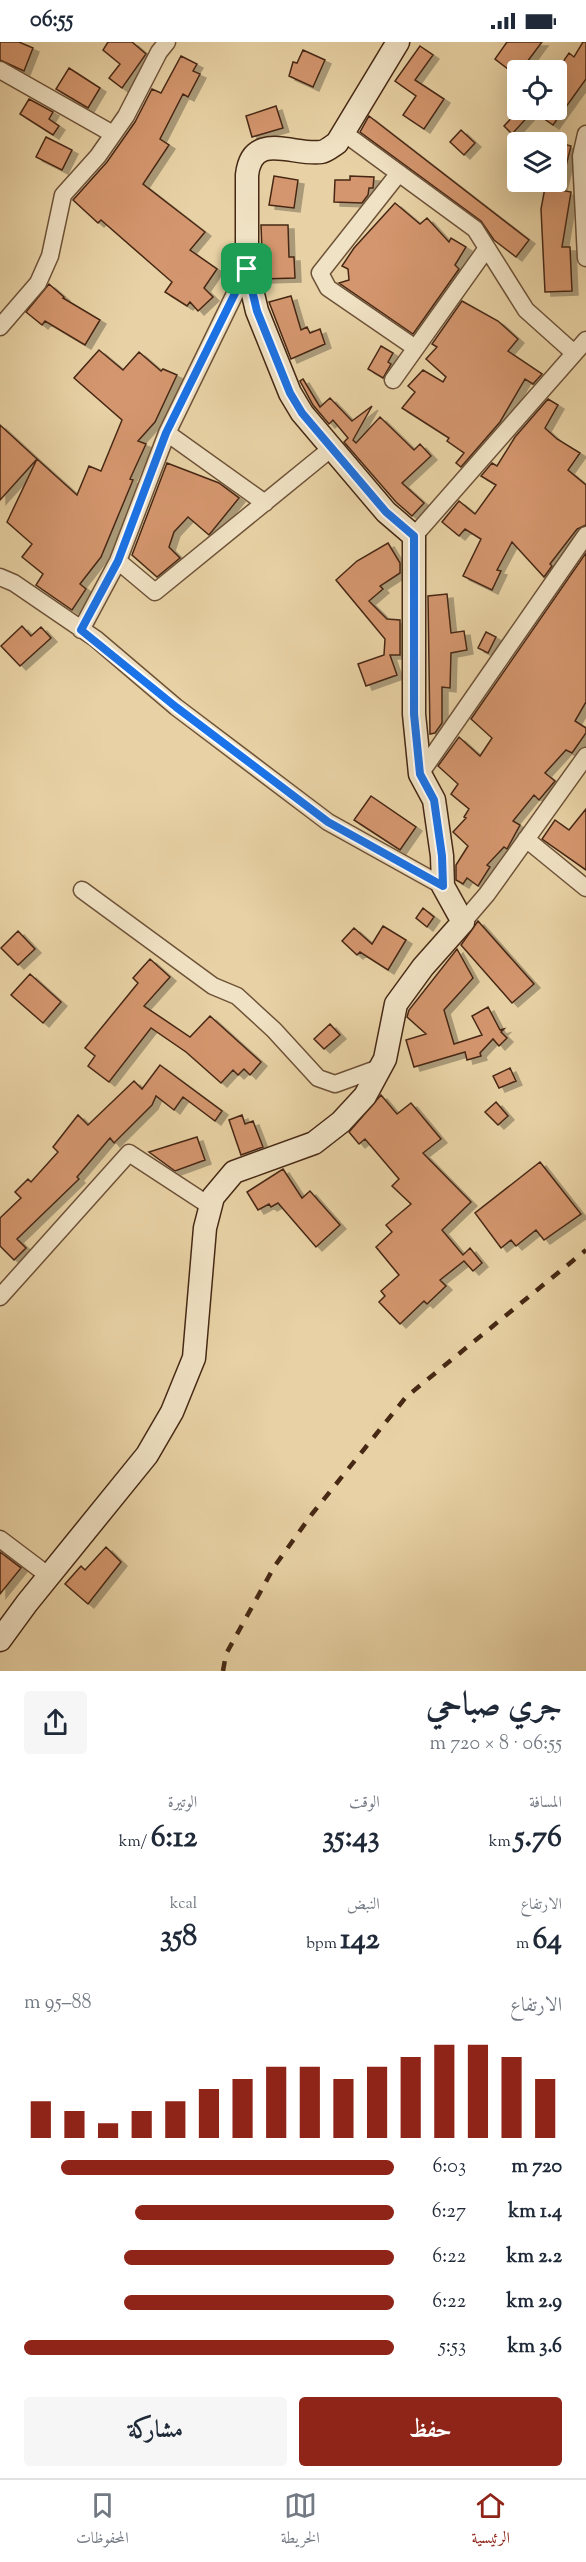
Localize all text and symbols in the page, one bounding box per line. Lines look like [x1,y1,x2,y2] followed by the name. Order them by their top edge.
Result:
[30,5,73,37] text: 06:55
[507,60,567,192] map controls
[507,60,567,120] button: locate
[507,132,567,192] button: layers
[221,243,272,294] pin
[230,252,263,285] icon: arrive
[426,1683,562,1731] text: جري صباحي
[24,1691,87,1754] button: share
[429,1730,562,1759] text: 06:55 · 8 × 720 m
[168,1792,197,1815] text: الوتيرة
[349,1792,380,1815] text: الوقت
[529,1792,562,1815] text: المسافة
[151,1817,197,1860] text: 6:12
[322,1817,380,1860] text: 35:43
[514,1817,562,1860] text: 5.76
[119,1831,151,1854] text: /km
[489,1831,514,1854] text: km
[170,1893,197,1916] text: kcal
[347,1894,380,1917] text: النبض
[520,1894,562,1917] text: الارتفاع
[160,1916,197,1959] text: 358
[340,1919,380,1962] text: 142
[533,1919,562,1962] text: 64
[306,1933,340,1956] text: bpm
[516,1933,533,1956] text: m
[24,1989,92,2018] text: 88–95 m
[510,1992,562,2021] text: الارتفاع
[433,2153,466,2182] text: 6:03
[511,2153,562,2182] text: 720 m
[432,2198,466,2227] text: 6:27
[508,2198,562,2227] text: 1.4 km
[432,2243,466,2272] text: 6:22
[507,2243,562,2272] text: 2.2 km
[432,2288,466,2317] text: 6:22
[507,2288,562,2317] text: 2.9 km
[439,2333,466,2362] text: 5:53
[508,2333,562,2362] text: 3.6 km
[24,2397,287,2466] button: مشاركة
[299,2397,562,2466] button: حفظ
[76,2489,129,2553] tab: المحفوظات
[281,2489,320,2553] tab: الخريطة
[472,2489,510,2553] tab: الرئيسية

